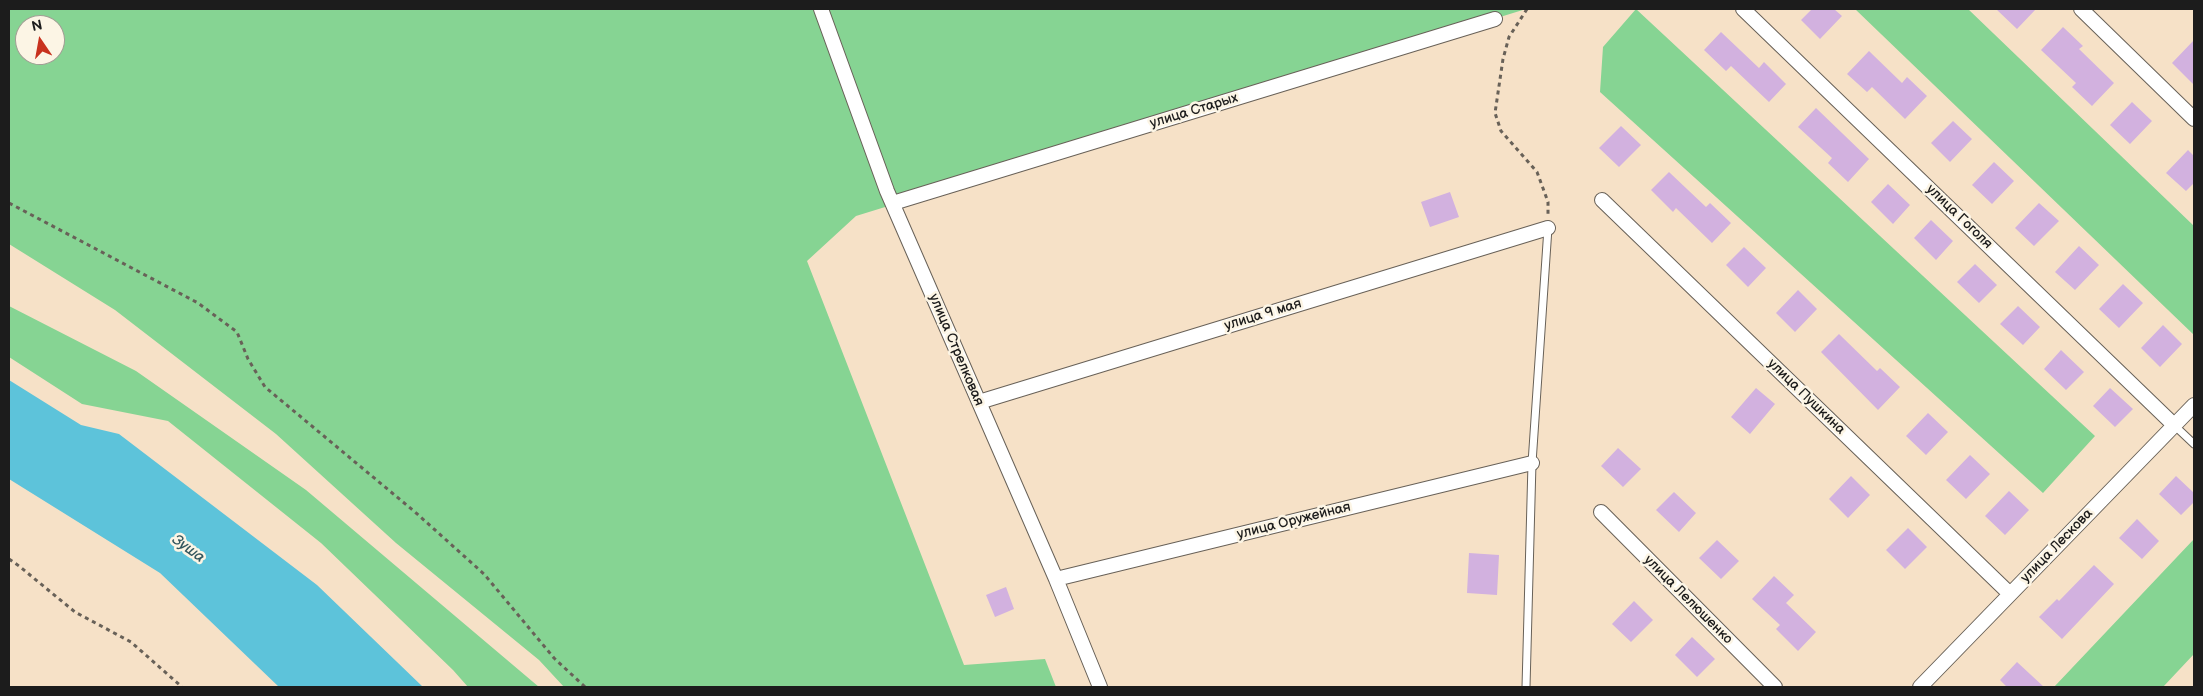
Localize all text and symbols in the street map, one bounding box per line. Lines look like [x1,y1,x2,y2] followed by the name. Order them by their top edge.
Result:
[15,15,65,65] north arrow
[30,16,44,35] text: N
[1148,90,1240,132] street label: улица Старых
[1922,181,1996,253] street label: улица Гоголя
[925,291,987,409] street label: улица Стрелковая
[1222,295,1304,335] street label: улица 9 мая
[1764,356,1848,438] street label: улица Пушкина
[1235,499,1353,543] street label: улица Оружейная
[2018,506,2096,586] street label: улица Лескова
[168,531,208,567] water label: Зуша
[1640,552,1736,648] street label: улица Лелюшенко

